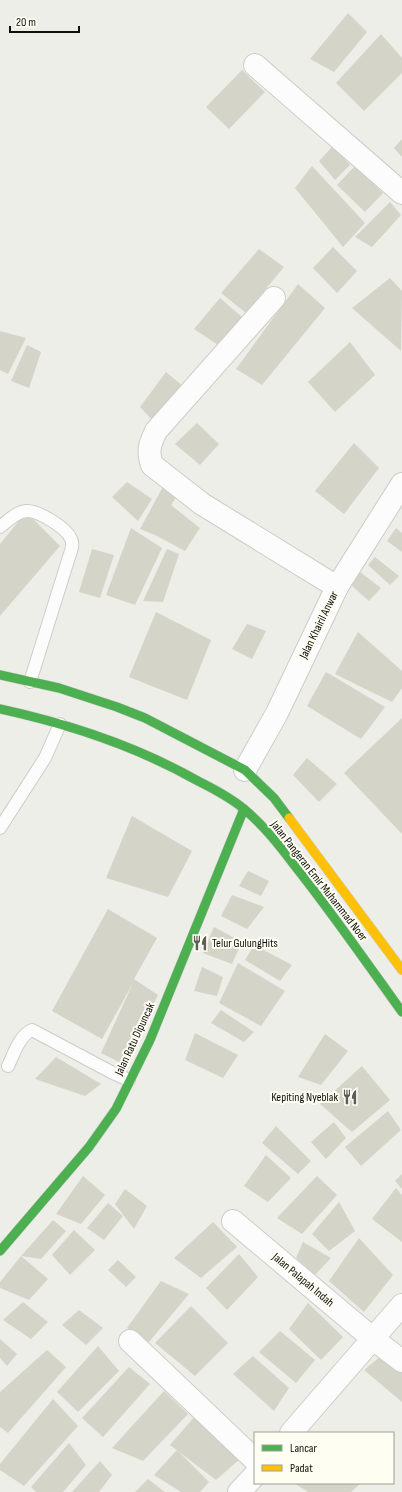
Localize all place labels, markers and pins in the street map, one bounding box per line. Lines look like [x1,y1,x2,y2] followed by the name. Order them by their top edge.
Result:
[191,934,209,952] restaurant icon: Telur GulungHits
[212,936,278,951] place label: Telur GulungHits
[341,1088,359,1106] restaurant icon: Kepiting Nyeblak
[271,1090,338,1105] place label: Kepiting Nyeblak

